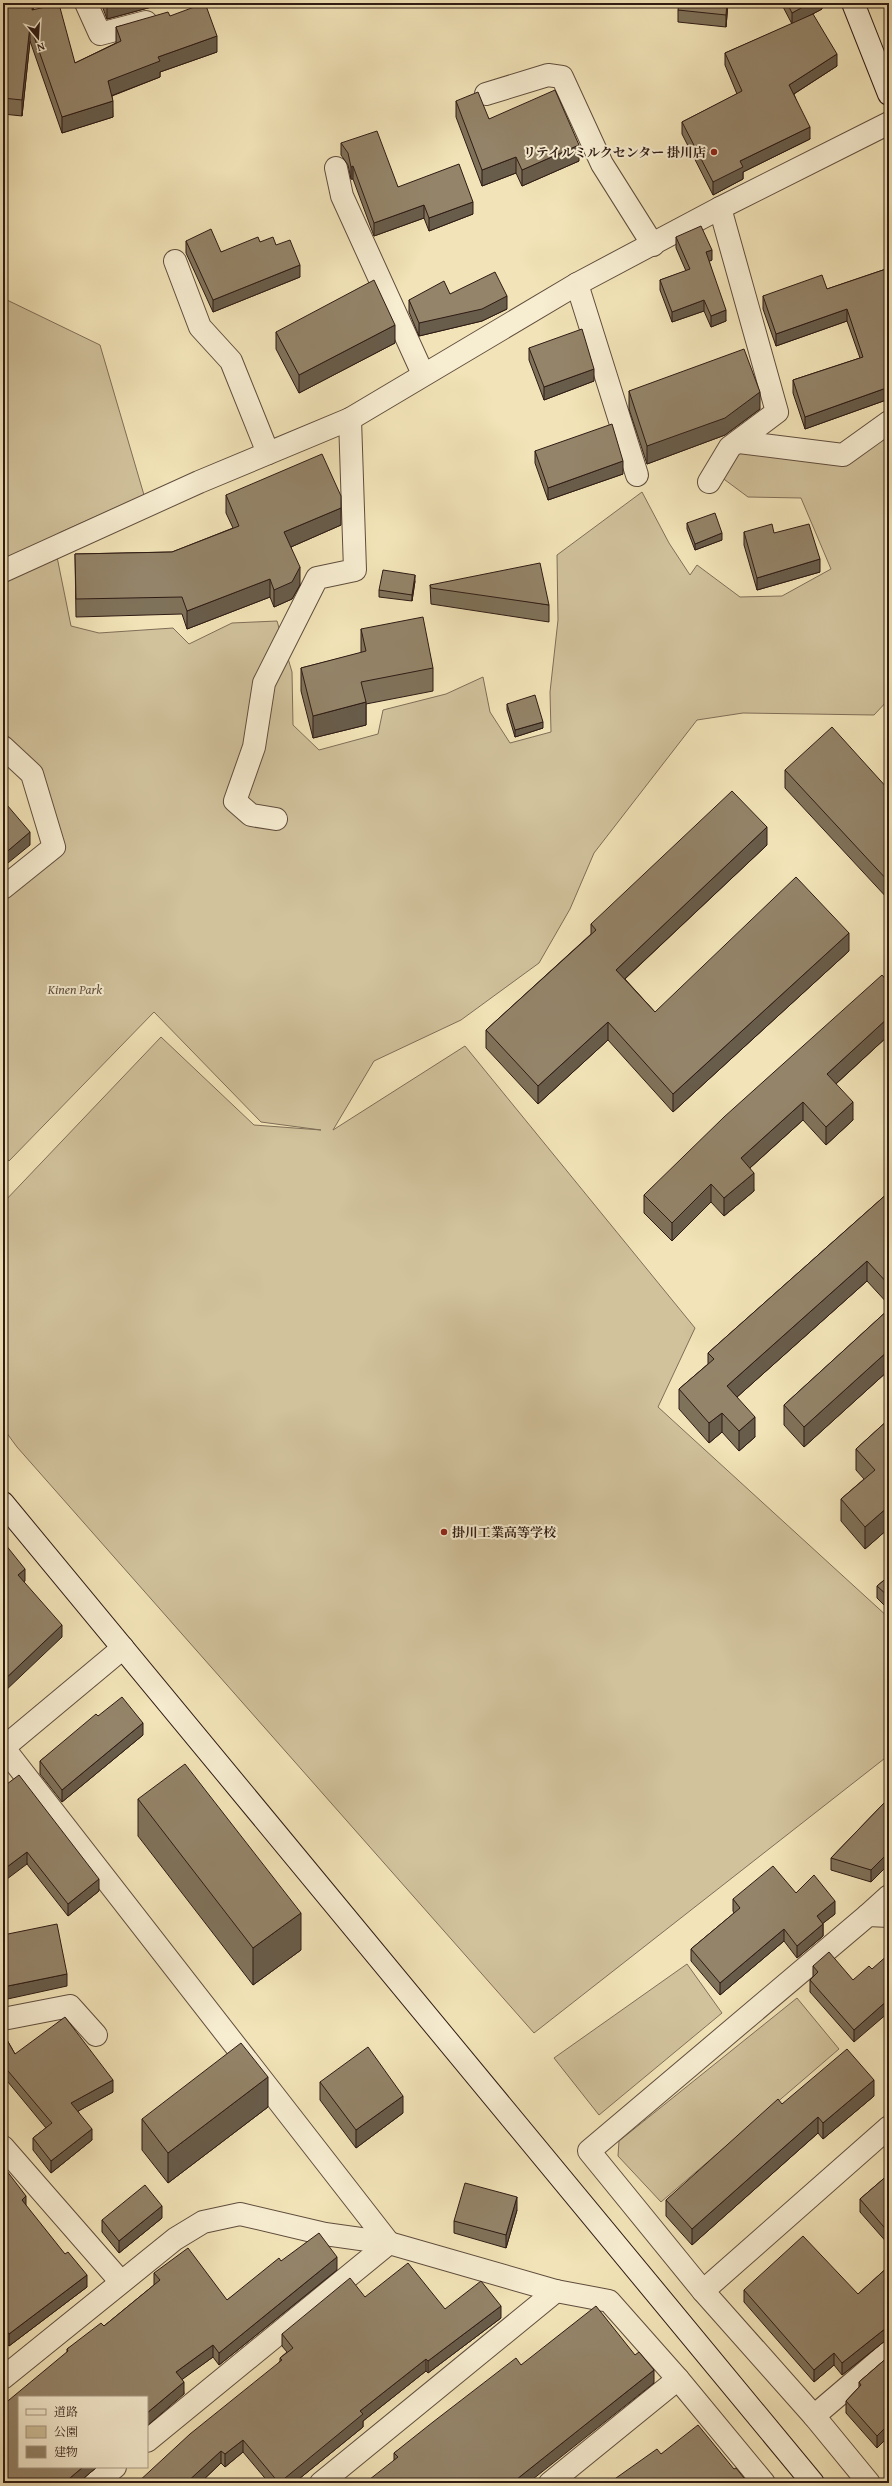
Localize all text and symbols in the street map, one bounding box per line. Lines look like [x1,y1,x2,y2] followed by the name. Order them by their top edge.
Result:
[18,18,58,58] north arrow
[35,39,47,56] text: N
[523,143,706,162] place label: リテイルミルクセンター 掛川店
[709,147,719,157] marker: リテイルミルクセンター 掛川店
[47,980,102,999] park label: Kinen Park
[452,1523,557,1542] place label: 掛川工業高等学校
[439,1527,449,1537] marker: 掛川工業高等学校
[18,2396,148,2468] legend
[54,2403,78,2420] text: 道路
[54,2423,78,2440] text: 公園
[54,2443,78,2460] text: 建物

